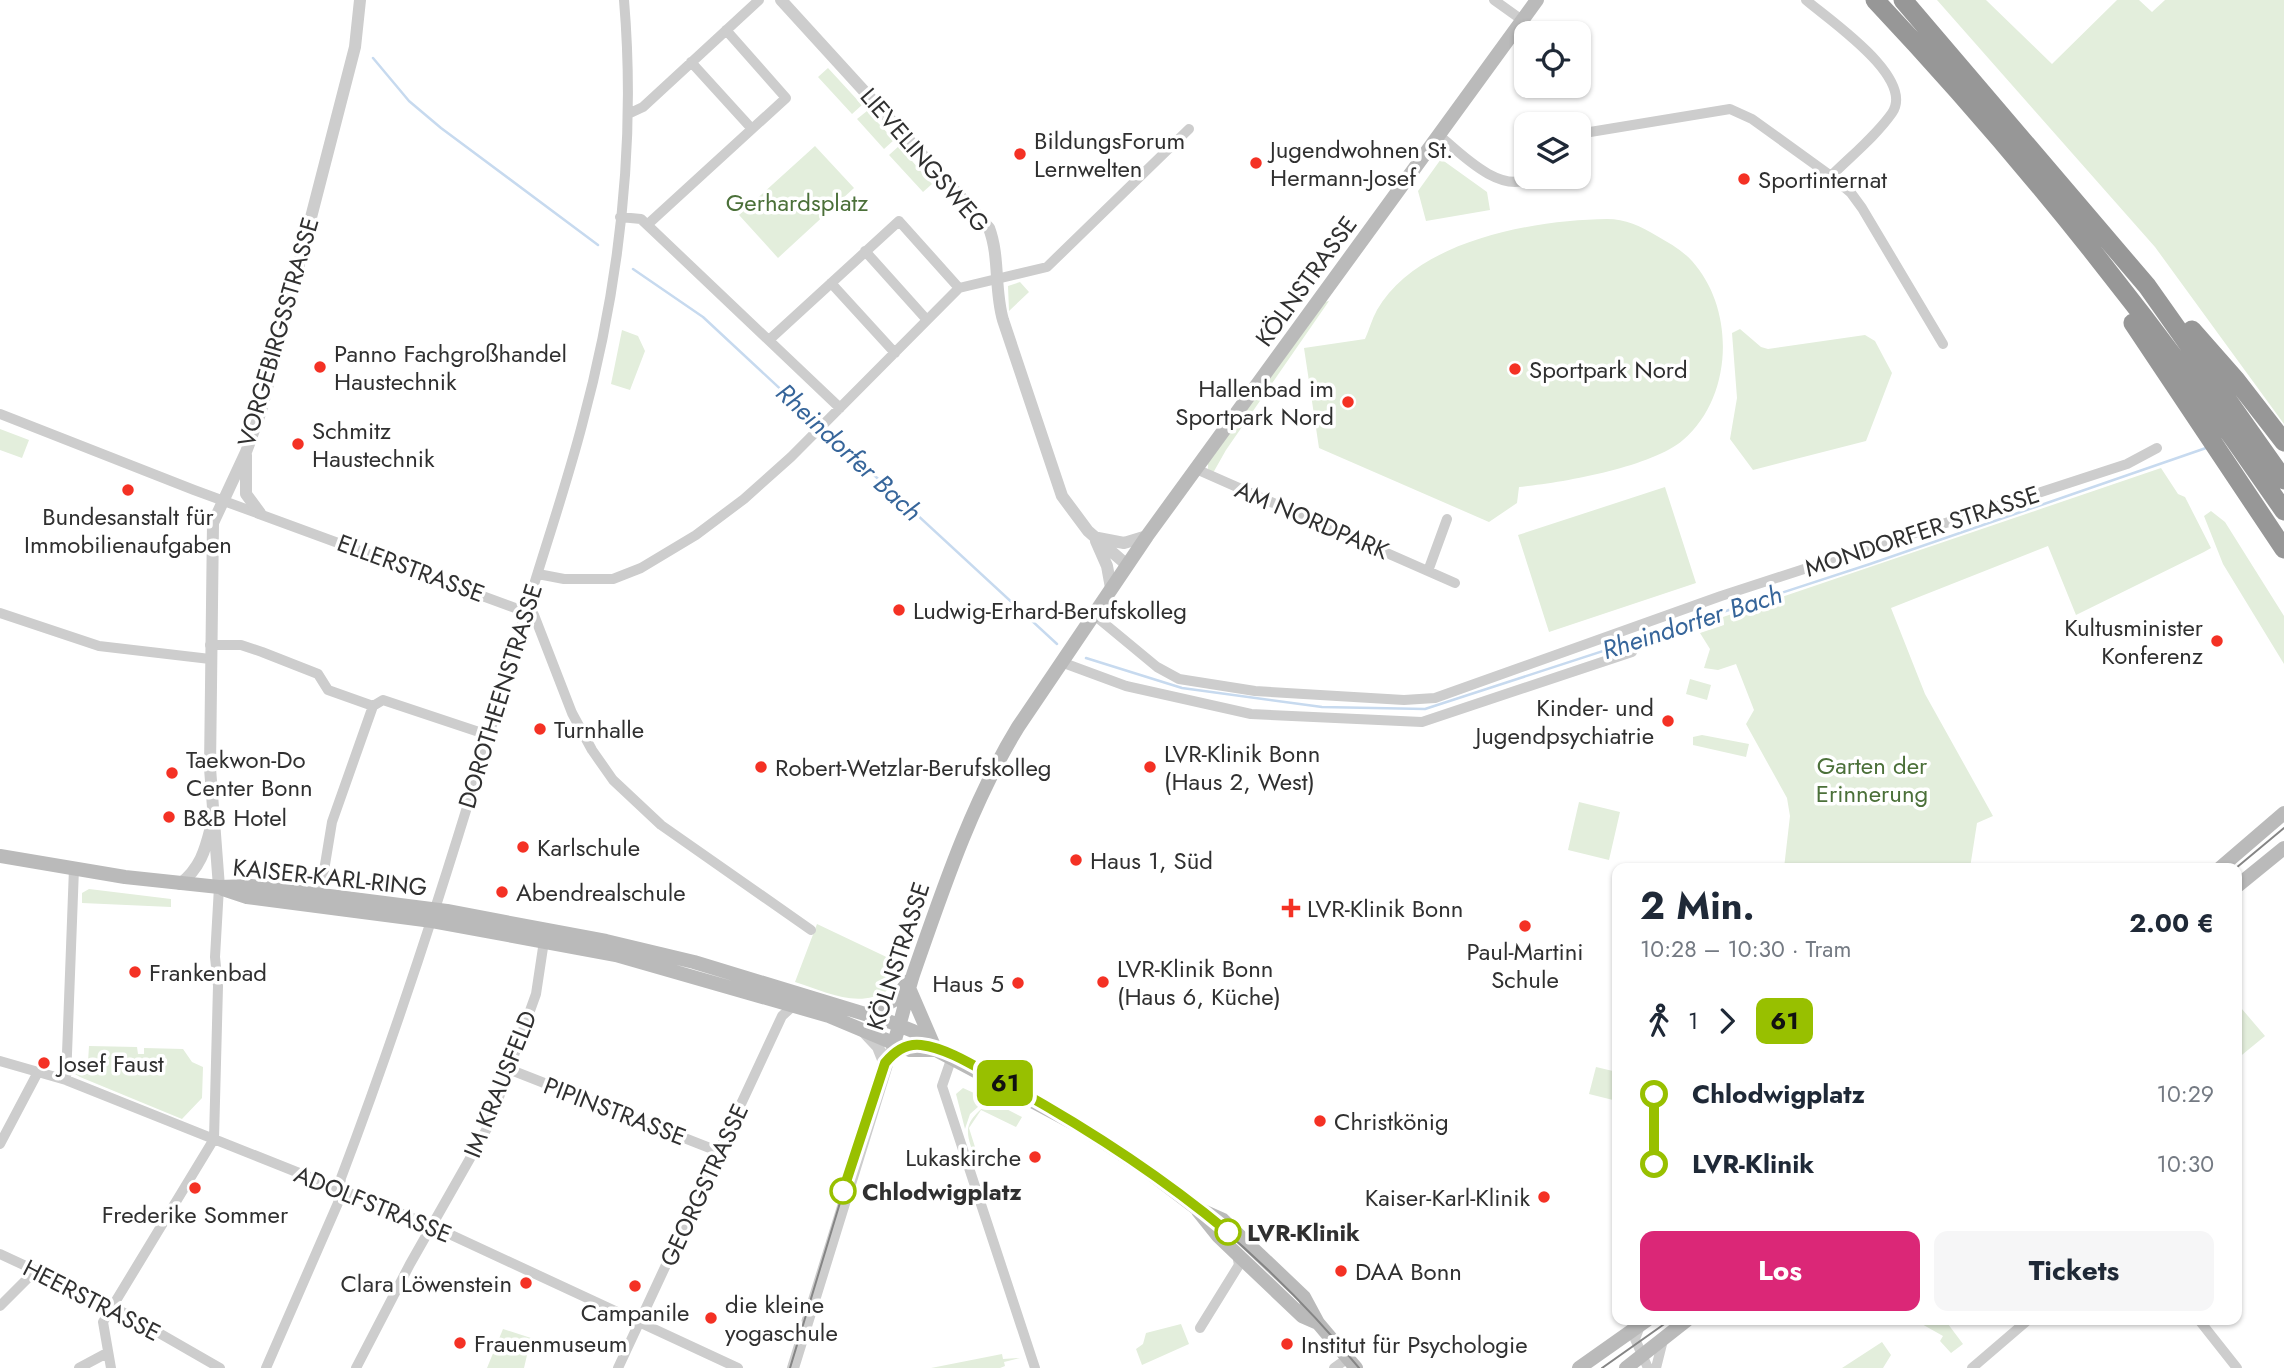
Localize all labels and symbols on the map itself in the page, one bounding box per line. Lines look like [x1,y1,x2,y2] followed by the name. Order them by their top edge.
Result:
[852,80,998,240] street label: LIEVELINGSWEG
[1034,123,1185,186] place label: BildungsForum Lernwelten
[1267,132,1453,195] place label: Jugendwohnen St. Hermann-Josef
[1012,146,1028,162] marker: BildungsForum Lernwelten
[1248,155,1264,171] marker: Jugendwohnen St. Hermann-Josef
[1758,162,1887,197] place label: Sportinternat
[1736,171,1752,187] marker: Sportinternat
[726,185,868,220] park label: Gerhardsplatz
[1247,208,1365,354] street label: KÖLNSTRASSE
[228,213,328,451] street label: VORGEBIRGSSTRASSE
[334,336,567,399] place label: Panno Fachgroßhandel Haustechnik
[1529,352,1688,387] place label: Sportpark Nord
[312,359,328,375] marker: Panno Fachgroßhandel Haustechnik
[1507,361,1523,377] marker: Sportpark Nord
[1175,371,1334,434] place label: Hallenbad im Sportpark Nord
[768,374,930,530] water label: Rheindorfer Bach
[1340,394,1356,410] marker: Hallenbad im Sportpark Nord
[312,413,435,476] place label: Schmitz Haustechnik
[290,436,306,452] marker: Schmitz Haustechnik
[1230,472,1395,568] street label: AM NORDPARK
[1800,477,2044,585] street label: MONDORFER STRASSE
[120,482,136,498] marker: Bundesanstalt für Immobilienaufgaben
[24,499,232,562] place label: Bundesanstalt für Immobilienaufgaben
[332,525,490,611] street label: ELLERSTRASSE
[1597,575,1787,669] water label: Rheindorfer Bach
[449,579,551,813] street label: DOROTHEENSTRASSE
[913,593,1187,628] place label: Ludwig-Erhard-Berufskolleg
[891,602,907,618] marker: Ludwig-Erhard-Berufskolleg
[2064,610,2204,673] place label: Kultusminister Konferenz
[2209,633,2225,649] marker: Kultusminister Konferenz
[1472,690,1654,753] place label: Kinder- und Jugendpsychiatrie
[554,712,644,747] place label: Turnhalle
[1660,713,1676,729] marker: Kinder- und Jugendpsychiatrie
[532,721,548,737] marker: Turnhalle
[1164,736,1320,799] place label: LVR-Klinik Bonn (Haus 2, West)
[186,742,313,805] place label: Taekwon-Do Center Bonn
[1816,748,1928,811] park label: Garten der Erinnerung
[775,750,1051,785] place label: Robert-Wetzlar-Berufskolleg
[753,759,769,775] marker: Robert-Wetzlar-Berufskolleg
[1142,759,1158,775] marker: LVR-Klinik Bonn (Haus 2, West)
[164,765,180,781] marker: Taekwon-Do Center Bonn
[183,800,287,835] place label: B&B Hotel
[161,809,177,825] marker: B&B Hotel
[537,830,640,865] place label: Karlschule
[515,839,531,855] marker: Karlschule
[1090,843,1213,878] place label: Haus 1, Süd
[231,849,429,905] street label: KAISER-KARL-RING
[1068,852,1084,868] marker: Haus 1, Süd
[516,875,686,910] place label: Abendrealschule
[858,877,938,1035] street label: KÖLNSTRASSE
[494,884,510,900] marker: Abendrealschule
[1307,891,1463,926] place label: LVR-Klinik Bonn
[1281,898,1301,918] marker: LVR-Klinik Bonn
[1517,918,1533,934] marker: Paul-Martini Schule
[1466,934,1584,997] place label: Paul-Martini Schule
[1117,951,1281,1014] place label: LVR-Klinik Bonn (Haus 6, Küche)
[149,955,267,990] place label: Frankenbad
[127,964,143,980] marker: Frankenbad
[932,966,1004,1001] place label: Haus 5
[1095,974,1111,990] marker: LVR-Klinik Bonn (Haus 6, Küche)
[1010,975,1026,991] marker: Haus 5
[455,1005,545,1163] street label: IM KRAUSFELD
[55,1046,164,1081] place label: Josef Faust
[36,1055,52,1071] marker: Josef Faust
[974,1060,1036,1106] line badge: 61
[539,1068,691,1154] street label: PIPINSTRASSE
[651,1098,757,1272] street label: GEORGSTRASSE
[1334,1104,1449,1139] place label: Christkönig
[1312,1113,1328,1129] marker: Christkönig
[905,1140,1021,1175] place label: Lukaskirche
[1027,1149,1043,1165] marker: Lukaskirche
[289,1156,457,1252] street label: ADOLFSTRASSE
[862,1174,1022,1209] place label: Chlodwigplatz
[830,1178,856,1204] marker: Chlodwigplatz
[187,1180,203,1196] marker: Frederike Sommer
[1365,1180,1530,1215] place label: Kaiser-Karl-Klinik
[1536,1189,1552,1205] marker: Kaiser-Karl-Klinik
[102,1197,289,1232] place label: Frederike Sommer
[1247,1215,1360,1250] place label: LVR-Klinik
[1215,1219,1241,1245] marker: LVR-Klinik
[17,1250,167,1350] street label: HEERSTRASSE
[1355,1254,1462,1289] place label: DAA Bonn
[1333,1263,1349,1279] marker: DAA Bonn
[340,1266,512,1301] place label: Clara Löwenstein
[518,1275,534,1291] marker: Clara Löwenstein
[627,1278,643,1294] marker: Campanile
[725,1287,838,1350] place label: die kleine yogaschule
[581,1295,689,1330] place label: Campanile
[703,1310,719,1326] marker: die kleine yogaschule
[474,1326,628,1361] place label: Frauenmuseum
[1301,1327,1528,1362] place label: Institut für Psychologie
[452,1335,468,1351] marker: Frauenmuseum
[1279,1336,1295,1352] marker: Institut für Psychologie

